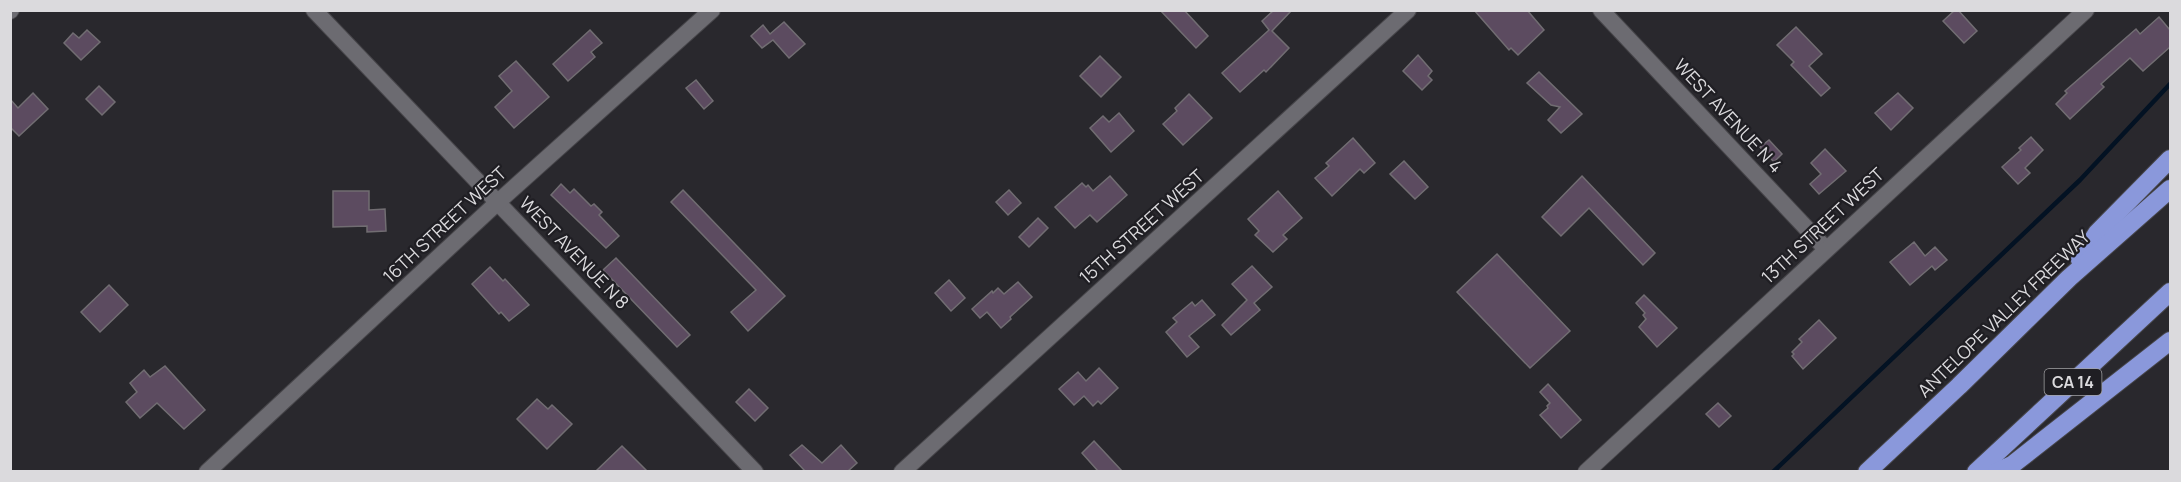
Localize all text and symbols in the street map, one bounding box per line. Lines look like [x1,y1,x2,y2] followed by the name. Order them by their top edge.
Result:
[1669,53,1788,178] street label: WEST AVENUE N 4
[377,160,511,288] street label: 16TH STREET WEST
[1756,162,1889,288] street label: 13TH STREET WEST
[1074,164,1209,289] street label: 15TH STREET WEST
[515,191,635,314] street label: WEST AVENUE N 8
[1912,224,2095,402] street label: ANTELOPE VALLEY FREEWAY
[2044,369,2102,395] road number: CA 14

